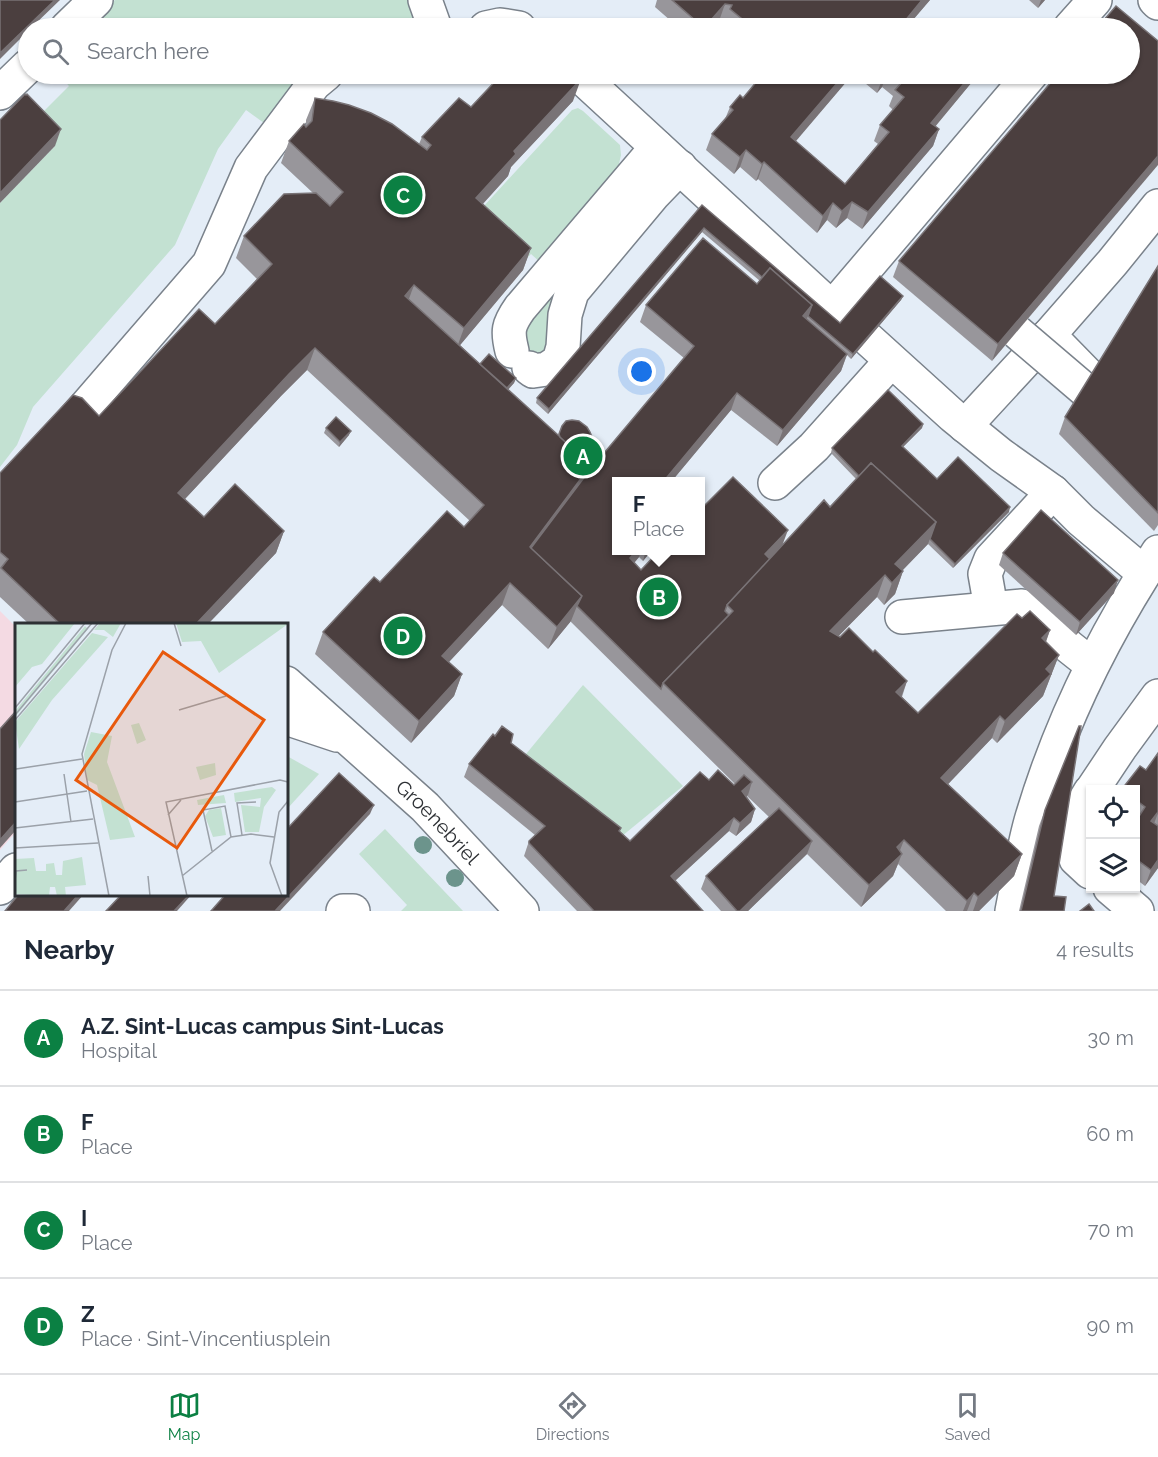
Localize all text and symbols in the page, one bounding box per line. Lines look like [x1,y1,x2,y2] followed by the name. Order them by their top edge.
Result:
[18,18,1140,84] search box
[39,35,72,68] icon: search
[87,38,209,64] text: Search here
[384,172,422,218] pin: C
[627,357,656,386] your location
[564,434,602,478] pin: A
[612,477,705,555] popup
[633,491,645,517] text: F
[633,517,684,541] text: Place
[640,574,678,620] pin: B
[384,614,422,658] pin: D
[15,623,288,896] inset map
[391,775,485,870] street label: Groenebriel
[1086,785,1140,893] map controls
[1086,785,1140,839] button: locate
[1086,839,1140,893] button: layers
[24,935,114,965] text: Nearby
[1056,938,1134,962] text: 4 results
[81,1013,444,1039] text: A.Z. Sint-Lucas campus Sint-Lucas
[37,1026,50,1050] text: A
[1088,1026,1134,1050] text: 30 m
[81,1039,157,1063] text: Hospital
[81,1109,94,1135] text: F
[37,1122,50,1146] text: B
[1086,1122,1134,1146] text: 60 m
[81,1135,132,1159] text: Place
[81,1205,87,1231] text: I
[37,1218,50,1242] text: C
[1088,1218,1134,1242] text: 70 m
[81,1231,132,1255] text: Place
[81,1301,95,1327] text: Z
[36,1314,51,1338] text: D
[1087,1314,1134,1338] text: 90 m
[81,1327,331,1351] text: Place · Sint-Vincentiusplein
[168,1389,201,1444] tab: Map
[536,1389,610,1444] tab: Directions
[945,1389,990,1444] tab: Saved

